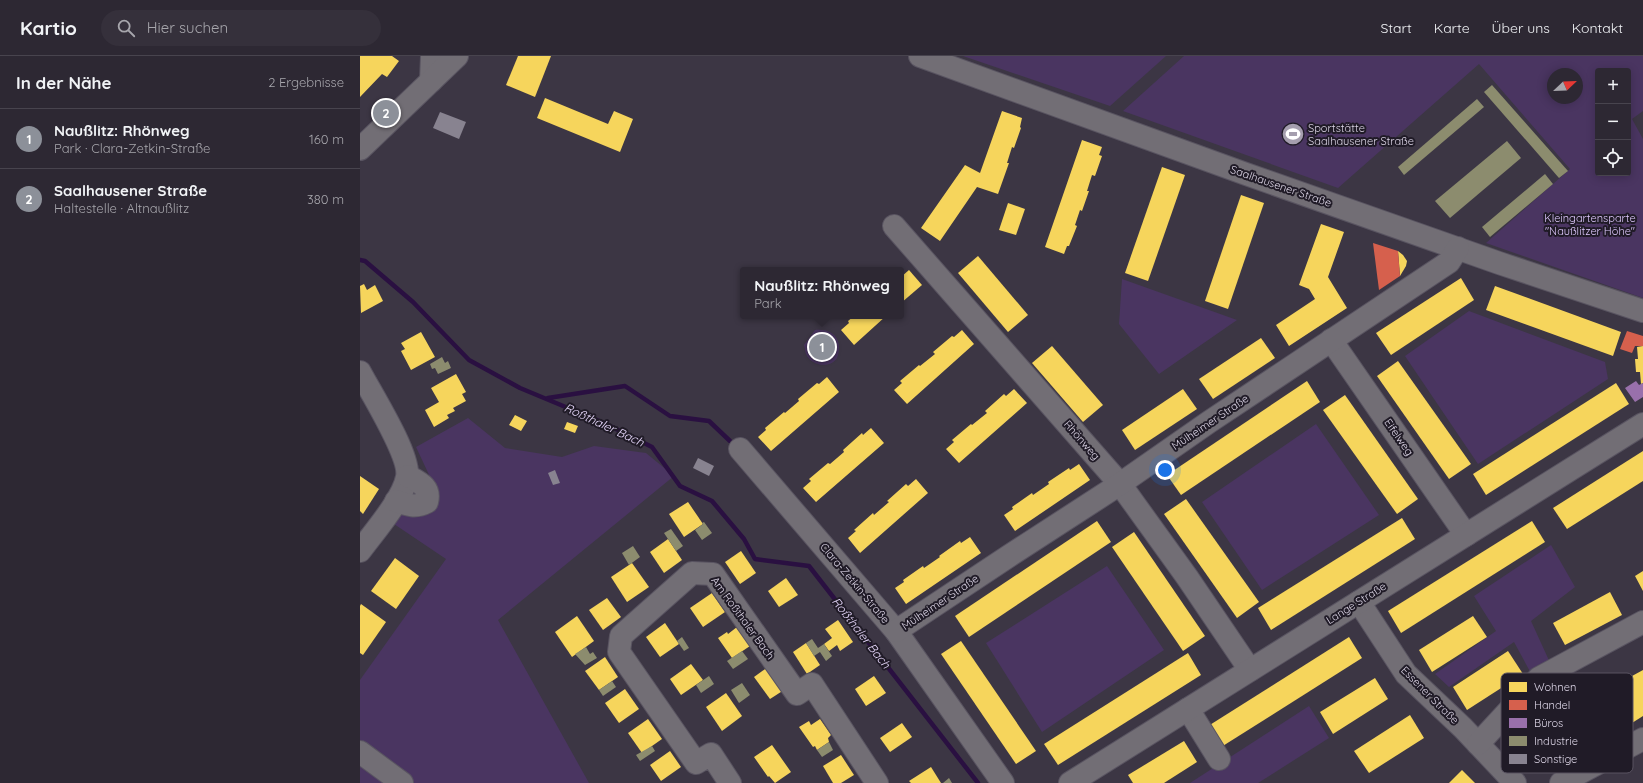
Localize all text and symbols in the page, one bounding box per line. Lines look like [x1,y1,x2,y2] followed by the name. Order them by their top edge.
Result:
[101,10,381,46] search box
[20,16,77,40] text: Kartio
[115,17,137,39] icon: search
[147,18,228,37] text: Hier suchen
[1380,19,1412,37] text: Start
[1434,19,1470,37] text: Karte
[1492,19,1550,37] text: Über uns
[1572,19,1623,37] text: Kontakt
[1547,68,1583,104] north arrow
[1595,68,1631,176] map controls
[1595,68,1631,104] button: +
[16,72,112,93] text: In der Nähe
[268,74,344,90] text: 2 Ergebnisse
[373,98,399,128] pin: 2
[1595,104,1631,140] button: −
[54,121,190,140] text: Naußlitz: Rhönweg
[1280,121,1306,147] sports icon: Sportstätte Saalhausener Straße
[1308,121,1414,148] place label: Sportstätte Saalhausener Straße
[26,131,32,147] text: 1
[309,131,344,147] text: 160 m
[54,140,210,156] text: Park · Clara-Zetkin-Straße
[1595,140,1631,176] button: locate
[1229,162,1333,210] street label: Saalhausener Straße
[54,181,207,200] text: Saalhausener Straße
[25,191,33,207] text: 2
[307,191,344,207] text: 380 m
[54,200,189,216] text: Haltestelle · Altnaußlitz
[1544,211,1636,238] park label: Kleingartensparte "Naußlitzer Höhe"
[740,267,904,319] popup
[754,276,890,295] text: Naußlitz: Rhönweg
[754,295,782,311] text: Park
[809,332,835,362] pin: 1
[1169,391,1251,453] street label: Mülheimer Straße
[562,400,647,450] water label: Roßthaler Bach
[1381,416,1417,458] street label: Eifelweg
[1061,417,1103,463] street label: Rhönweg
[1155,460,1175,480] your location
[817,540,893,626] street label: Clara-Zetkin-Straße
[899,571,981,633] street label: Mülheimer Straße
[708,574,778,662] street label: Am Roßthaler Bach
[1323,579,1389,627] street label: Lange Straße
[829,594,894,671] water label: Roßthaler Bach
[1398,663,1462,727] street label: Essener Straße
[1501,673,1633,773] legend
[1534,680,1576,694] text: Wohnen
[1534,698,1570,712] text: Handel
[1534,716,1563,730] text: Büros
[1534,734,1578,748] text: Industrie
[1534,752,1577,766] text: Sonstige

